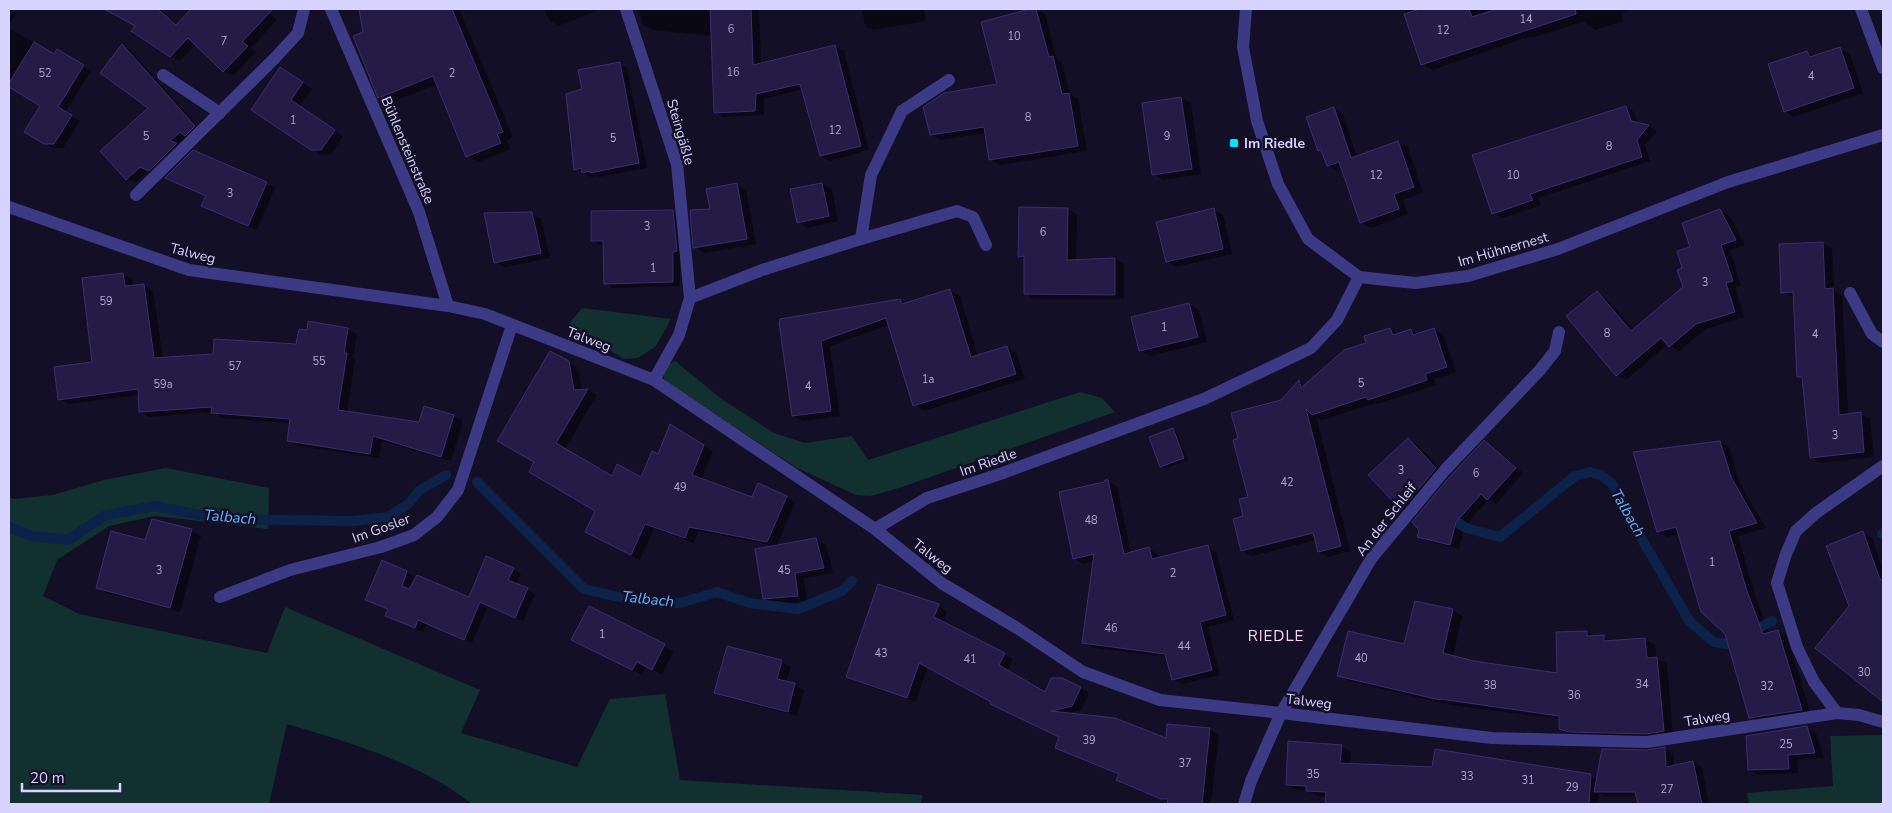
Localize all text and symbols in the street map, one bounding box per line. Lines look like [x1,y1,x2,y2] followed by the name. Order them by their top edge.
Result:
[1519,12,1533,27] house number: 14
[728,22,735,37] house number: 6
[1436,23,1450,38] house number: 12
[1007,29,1021,44] house number: 10
[221,34,227,49] house number: 7
[726,65,740,80] house number: 16
[38,66,52,81] house number: 52
[449,66,455,81] house number: 2
[1808,69,1815,84] house number: 4
[376,94,439,207] street label: Bühlensteinstraße
[662,97,699,167] street label: Steingäßle
[1025,110,1032,125] house number: 8
[290,113,296,128] house number: 1
[828,123,842,138] house number: 12
[143,129,150,144] house number: 5
[1164,129,1170,144] house number: 9
[610,131,617,146] house number: 5
[1244,134,1306,153] place label: Im Riedle
[1228,137,1240,149] marker: Im Riedle
[1606,139,1613,154] house number: 8
[1369,168,1383,183] house number: 12
[1506,168,1520,183] house number: 10
[227,186,233,201] house number: 3
[644,219,650,234] house number: 3
[1040,225,1047,240] house number: 6
[1456,228,1551,271] street label: Im Hühnernest
[168,239,218,268] street label: Talweg
[650,261,656,276] house number: 1
[1702,275,1708,290] house number: 3
[99,294,113,309] house number: 59
[1161,320,1167,335] house number: 1
[564,322,614,357] street label: Talweg
[1604,326,1611,341] house number: 8
[1812,327,1819,342] house number: 4
[312,354,326,369] house number: 55
[228,359,242,374] house number: 57
[922,372,934,387] house number: 1a
[1358,376,1365,391] house number: 5
[153,377,173,392] house number: 59a
[805,379,812,394] house number: 4
[1832,428,1838,443] house number: 3
[957,444,1019,481] street label: Im Riedle
[1398,463,1404,478] house number: 3
[1473,466,1480,481] house number: 6
[1280,475,1294,490] house number: 42
[1352,478,1421,560] street label: An der Schleif
[673,480,687,495] house number: 49
[1606,485,1650,541] water label: Talbach
[203,505,257,529] water label: Talbach
[350,509,413,548] street label: Im Gosler
[1084,513,1098,528] house number: 48
[909,535,957,578] street label: Talweg
[1709,555,1715,570] house number: 1
[156,563,162,578] house number: 3
[777,563,791,578] house number: 45
[1170,566,1176,581] house number: 2
[621,586,675,612] water label: Talbach
[1104,621,1118,636] house number: 46
[1248,626,1304,646] district label: RIEDLE
[599,627,605,642] house number: 1
[1177,639,1191,654] house number: 44
[874,646,888,661] house number: 43
[1354,651,1368,666] house number: 40
[963,652,977,667] house number: 41
[1857,665,1871,680] house number: 30
[1635,677,1649,692] house number: 34
[1483,678,1497,693] house number: 38
[1760,679,1774,694] house number: 32
[1567,688,1581,703] house number: 36
[1285,689,1333,714] street label: Talweg
[1683,706,1731,731] street label: Talweg
[1082,733,1096,748] house number: 39
[1779,737,1793,752] house number: 25
[1178,756,1192,771] house number: 37
[22,760,120,792] scale bar
[1306,767,1320,782] house number: 35
[30,768,65,788] text: 20 m
[1460,769,1474,784] house number: 33
[1521,773,1535,788] house number: 31
[1565,780,1579,795] house number: 29
[1660,782,1674,797] house number: 27

